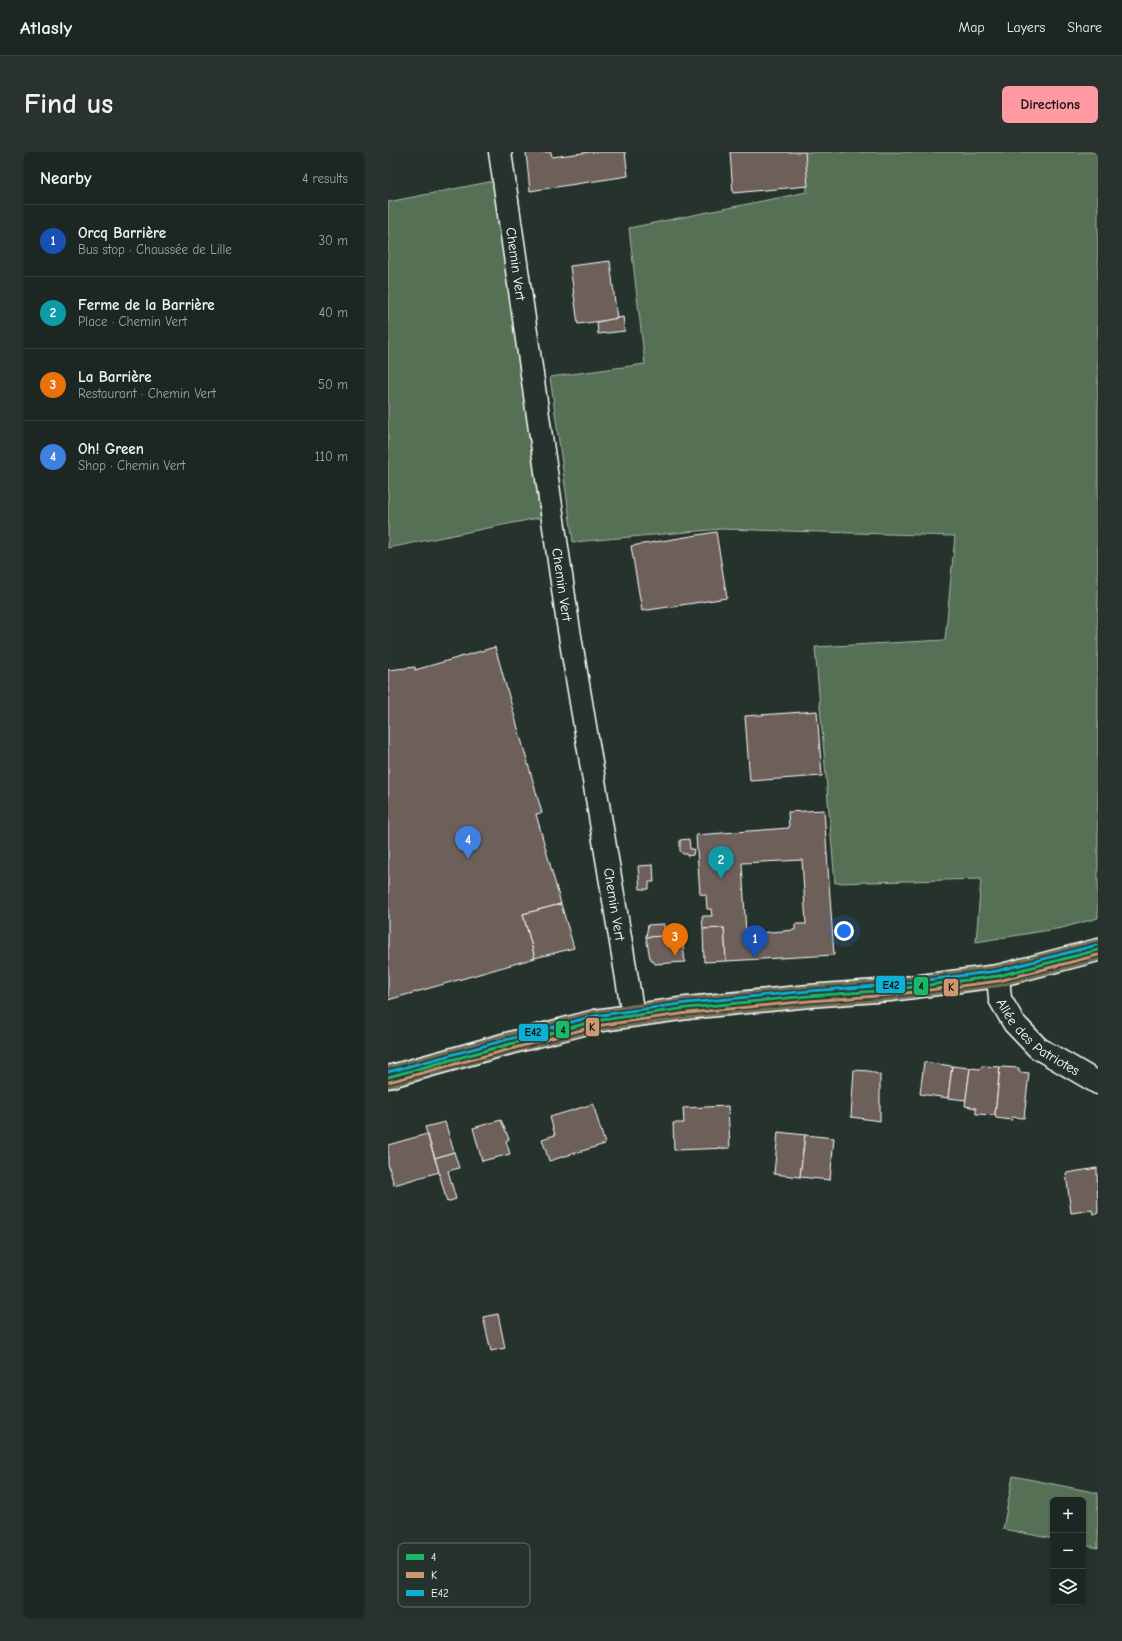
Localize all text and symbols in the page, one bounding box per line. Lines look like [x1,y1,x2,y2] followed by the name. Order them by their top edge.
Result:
[20,17,72,39] text: Atlasly
[958,19,985,36] text: Map
[1007,19,1045,36] text: Layers
[1067,19,1102,36] text: Share
[1002,86,1098,123] button: Directions
[24,88,113,120] text: Find us
[40,169,91,188] text: Nearby
[302,171,348,186] text: 4 results
[78,224,166,242] text: Orcq Barrière
[502,226,530,302] street label: Chemin Vert
[50,233,56,248] text: 1
[318,233,348,248] text: 30 m
[78,242,232,257] text: Bus stop · Chaussée de Lille
[78,296,215,314] text: Ferme de la Barrière
[50,305,56,320] text: 2
[319,305,348,320] text: 40 m
[78,314,187,329] text: Place · Chemin Vert
[78,368,152,386] text: La Barrière
[50,377,56,392] text: 3
[318,377,348,392] text: 50 m
[78,386,216,401] text: Restaurant · Chemin Vert
[78,440,144,458] text: Oh! Green
[50,449,56,464] text: 4
[315,449,348,464] text: 110 m
[78,458,185,473] text: Shop · Chemin Vert
[549,547,576,623] street label: Chemin Vert
[455,826,481,859] pin: 4
[708,846,734,879] pin: 2
[600,867,629,943] street label: Chemin Vert
[834,921,854,941] your location
[662,923,688,956] pin: 3
[742,925,768,958] pin: 1
[875,975,906,994] line badge: E42
[913,976,929,996] line badge: 4
[943,978,959,997] line badge: K
[882,979,900,992] text: E42
[918,980,924,993] text: 4
[948,981,954,994] text: K
[993,995,1083,1079] street label: Allée des Patriotes
[585,1017,600,1037] line badge: K
[555,1020,570,1039] line badge: 4
[589,1021,595,1034] text: K
[518,1023,549,1042] line badge: E42
[560,1024,566,1037] text: 4
[524,1026,542,1039] text: E42
[1050,1497,1086,1605] map controls
[1050,1497,1086,1533] button: +
[1050,1533,1086,1569] button: −
[398,1543,530,1607] legend
[431,1551,436,1564] text: 4
[431,1569,437,1582] text: K
[1050,1569,1086,1605] button: layers
[431,1587,449,1600] text: E42

